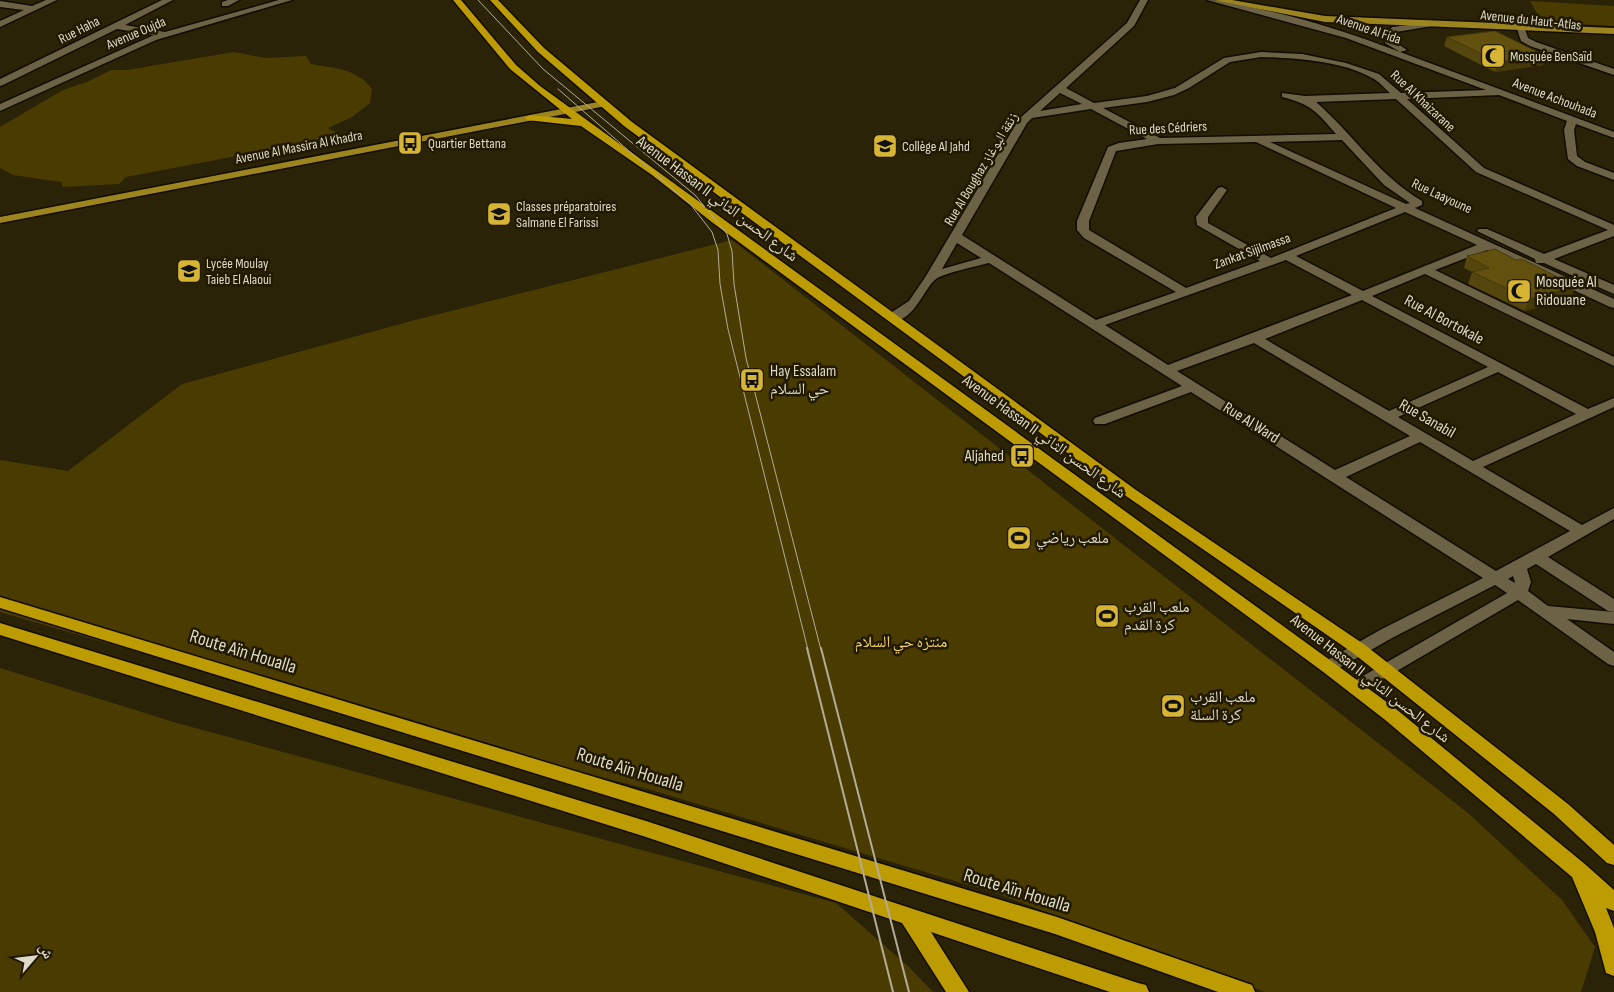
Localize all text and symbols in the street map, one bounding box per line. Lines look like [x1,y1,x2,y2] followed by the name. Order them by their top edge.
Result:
[1479,6,1582,34] street label: Avenue du Haut-Atlas
[1334,10,1403,48] street label: Avenue Al Fida
[56,12,102,48] street label: Rue Haha
[103,13,168,54] street label: Avenue Oujda
[1480,43,1506,69] mosque icon: Mosquée BenSaïd
[1510,48,1592,65] place label: Mosquée BenSaïd
[1387,67,1459,135] street label: Rue Al Khaizarane
[1510,74,1599,122] street label: Avenue Achouhada
[940,109,1022,229] street label: Rue Al Boughaz زنقة البوغاز
[1129,117,1207,139] street label: Rue des Cédriers
[233,126,364,168] street label: Avenue Al Massira Al Khadra
[397,130,423,156] bus stop icon: Quartier Bettana
[630,131,802,268] street label: Avenue Hassan II شارع الحسن الثاني
[872,133,898,159] school or university icon: Collège Al Jahd
[428,135,506,152] place label: Quartier Bettana
[902,138,970,155] place label: Collège Al Jahd
[1409,175,1475,217] street label: Rue Laayoune
[516,198,616,231] place label: Classes préparatoires Salmane El Farissi
[486,201,512,227] school or university icon: Classes préparatoires Salmane El Farissi
[1211,229,1293,273] street label: Zankat Sijilmassa
[206,255,271,288] place label: Lycée Moulay Taieb El Alaoui
[176,258,202,284] school or university icon: Lycée Moulay Taieb El Alaoui
[1536,273,1597,310] place label: Mosquée Al Ridouane
[1506,278,1532,304] mosque icon: Mosquée Al Ridouane
[1401,291,1487,349] street label: Rue Al Bortokale
[770,362,836,401] place label: Hay Essalam حي السلام
[739,367,765,393] bus stop icon: Hay Essalam حي السلام
[957,371,1129,504] street label: Avenue Hassan II شارع الحسن الثاني
[1396,395,1458,443] street label: Rue Sanabil
[1219,398,1283,448] street label: Rue Al Ward
[1009,443,1035,469] bus stop icon: Aljahed
[964,447,1004,466] place label: Aljahed
[1006,525,1032,551] sports icon: ملعب رياضي
[1036,529,1109,550] place label: ملعب رياضي
[1124,598,1190,635] place label: ملعب القرب كرة القدم
[1094,603,1120,629] sports icon: ملعب القرب كرة القدم
[1284,610,1454,749] street label: Avenue Hassan II شارع الحسن الثاني
[187,625,299,679] street label: Route Aïn Houalla
[855,633,947,654] park label: منتزه حي السلام
[1190,688,1256,725] place label: ملعب القرب كرة السلة
[1160,693,1186,719] sports icon: ملعب القرب كرة السلة
[574,743,686,797] street label: Route Aïn Houalla
[961,864,1073,918] street label: Route Aïn Houalla
[10,932,60,982] north arrow
[35,941,57,962] text: ش

